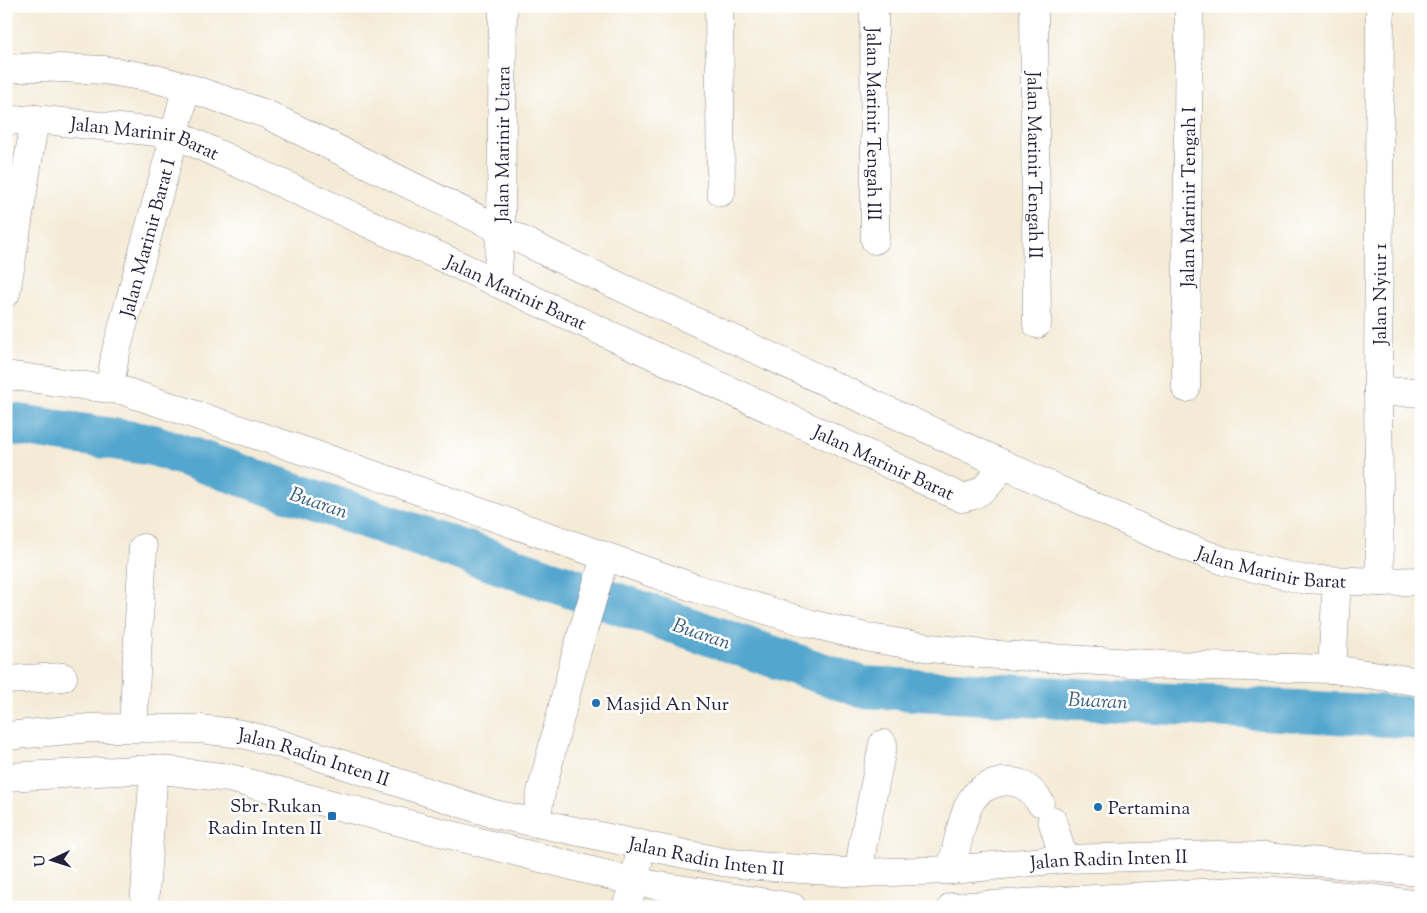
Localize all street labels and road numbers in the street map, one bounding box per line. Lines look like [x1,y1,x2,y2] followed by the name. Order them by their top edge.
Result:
[858,26,886,221] street label: Jalan Marinir Tengah III
[490,66,518,223] street label: Jalan Marinir Utara
[1019,70,1047,259] street label: Jalan Marinir Tengah II
[1176,106,1204,289] street label: Jalan Marinir Tengah I
[68,112,223,169] street label: Jalan Marinir Barat
[115,156,184,321] street label: Jalan Marinir Barat I
[1368,242,1395,346] street label: Jalan Nyiur 1
[439,249,591,339] street label: Jalan Marinir Barat
[807,419,958,509] street label: Jalan Marinir Barat
[1191,541,1347,597] street label: Jalan Marinir Barat
[236,723,393,795] street label: Jalan Radin Inten II
[625,831,785,884] street label: Jalan Radin Inten II
[1028,845,1188,878] street label: Jalan Radin Inten II

